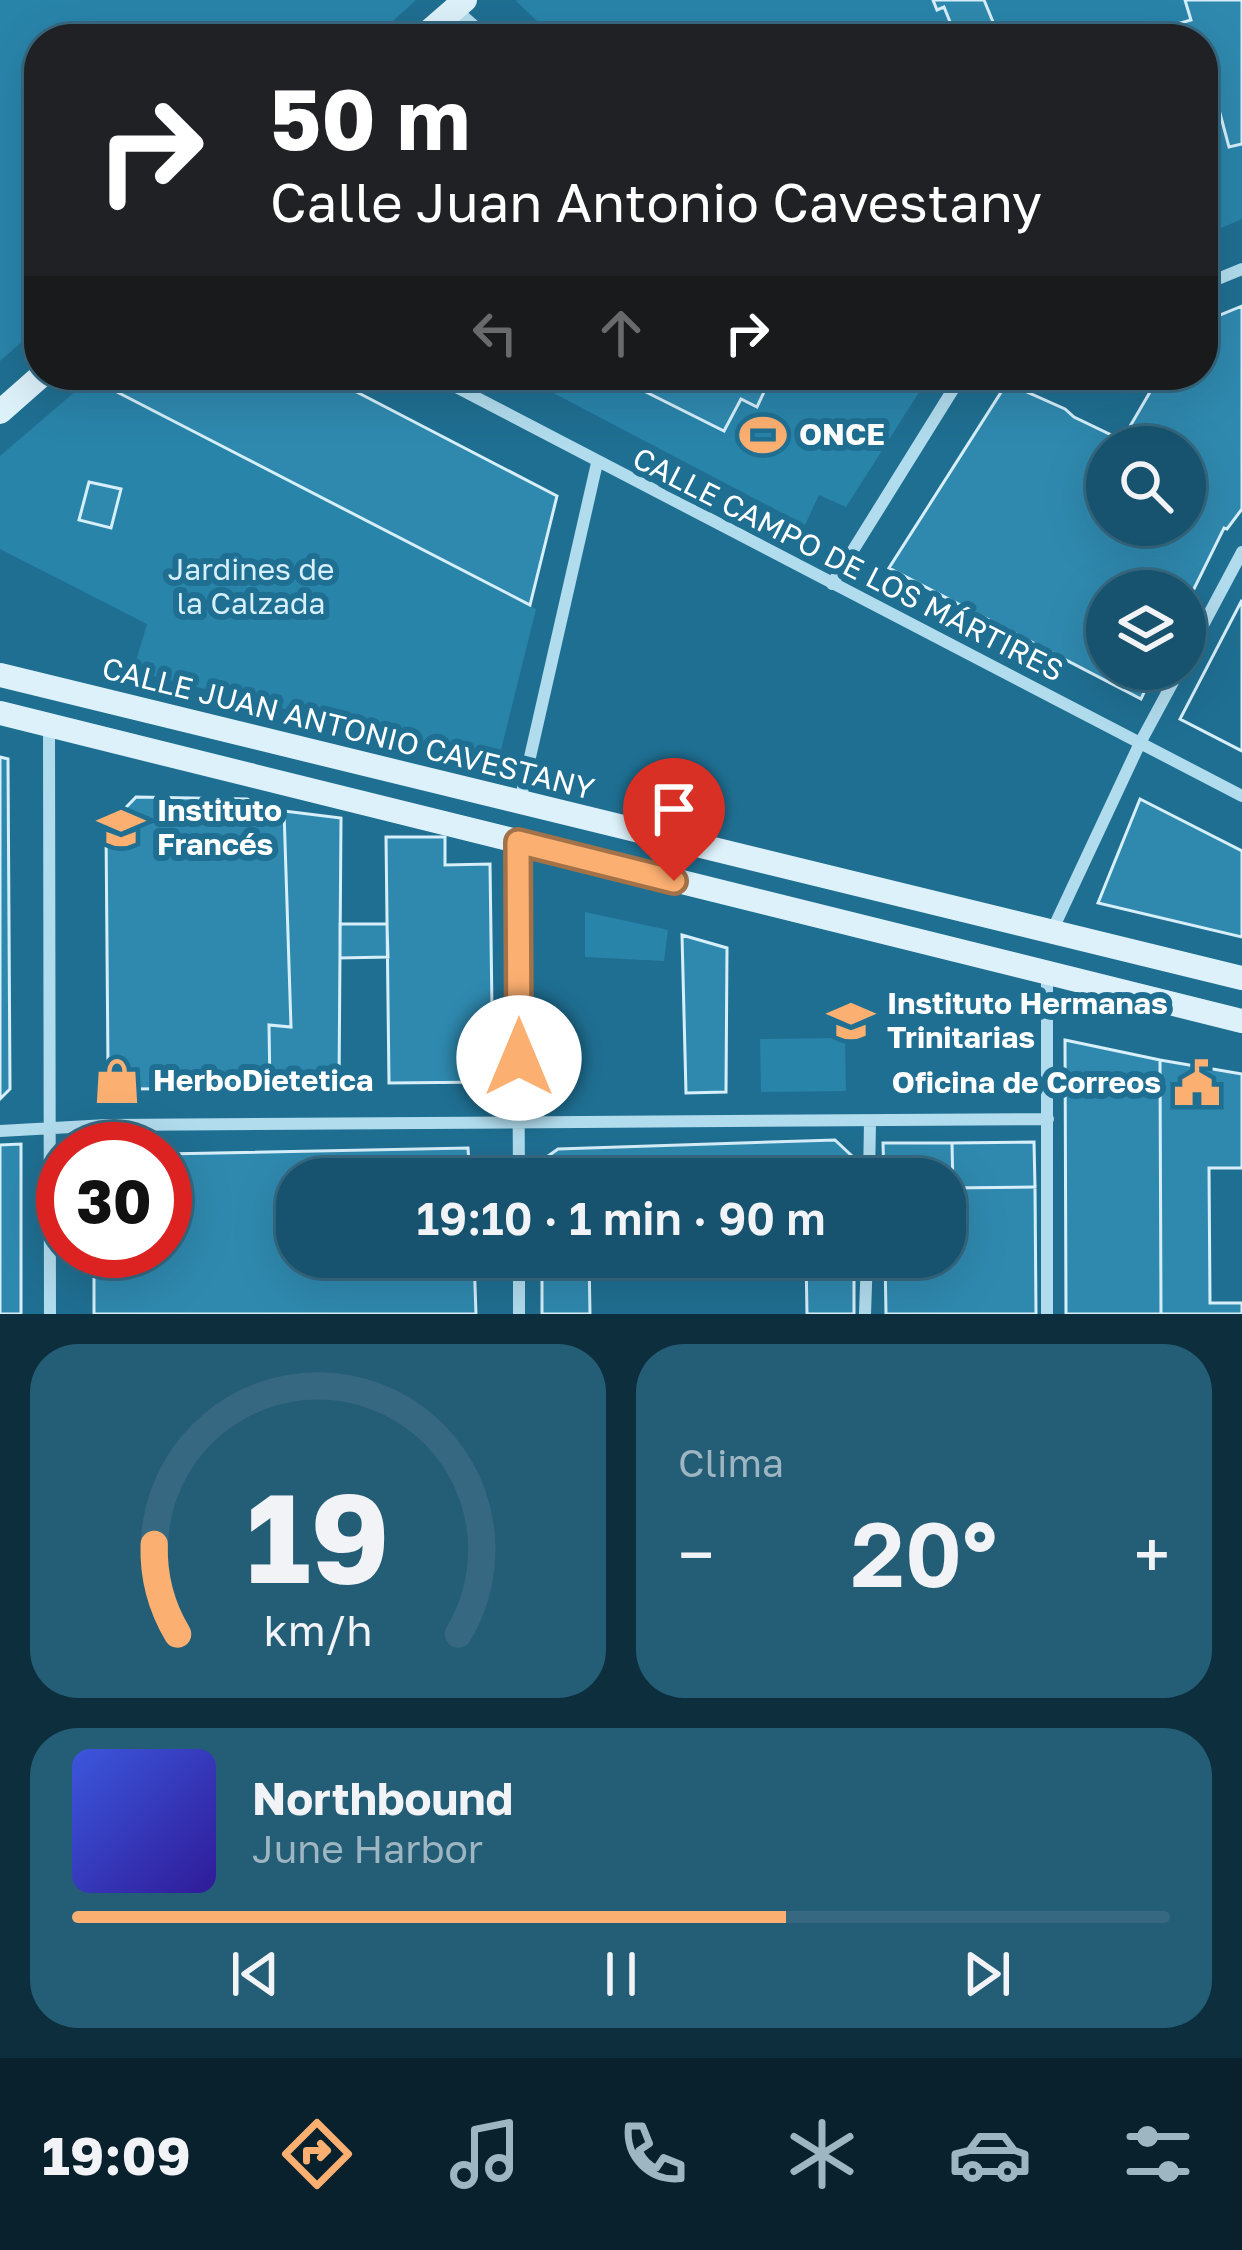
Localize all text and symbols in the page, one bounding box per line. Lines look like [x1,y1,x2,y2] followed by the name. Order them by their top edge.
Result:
[270,68,470,168] text: 50 m
[72,72,228,228] icon: right
[270,169,1042,234] text: Calle Juan Antonio Cavestany
[462,300,528,366] icon: left
[588,300,654,366] icon: ahead
[714,300,780,366] icon: right
[738,410,788,460] sports icon: ONCE
[799,416,885,452] place label: ONCE
[1086,426,1206,690] map controls
[1086,426,1206,546] button: search
[627,439,1070,689] street label: CALLE CAMPO DE LOS MÁRTIRES
[168,551,334,621] park label: Jardines de la Calzada
[1086,570,1206,690] button: layers
[99,649,598,807] street label: CALLE JUAN ANTONIO CAVESTANY
[623,758,725,881] pin
[641,776,707,842] icon: arrive
[157,792,282,862] place label: Instituto Francés
[96,803,146,853] school or university icon: Instituto Francés
[887,985,1168,1055] place label: Instituto Hermanas Trinitarias
[456,995,582,1121] position arrow
[826,996,876,1046] school or university icon: Instituto Hermanas Trinitarias
[92,1056,142,1106] shop icon: HerboDietetica
[1172,1058,1222,1108] public building icon: Oficina de Correos
[153,1062,373,1098] place label: HerboDietetica
[892,1064,1161,1100] place label: Oficina de Correos
[36,1122,192,1278] speed limit sign: 30
[416,1191,826,1245] text: 19:10 · 1 min · 90 m
[678,1439,784,1486] text: Clima
[246,1461,390,1610] text: 19
[851,1499,997,1607] text: 20°
[678,1514,714,1594] text: −
[1134,1514,1170,1594] text: +
[263,1604,373,1655] text: km/h
[252,1771,513,1825] text: Northbound
[252,1825,483,1872] text: June Harbor
[222,1941,288,2007] icon: previous
[588,1941,654,2007] icon: pause
[954,1941,1020,2007] icon: next
[275,2112,359,2196] icon: directions
[443,2112,527,2196] icon: music
[611,2112,695,2196] icon: phone
[780,2112,864,2196] icon: climate
[948,2112,1032,2196] icon: car
[1116,2112,1200,2196] icon: filters
[42,2122,191,2187] text: 19:09

